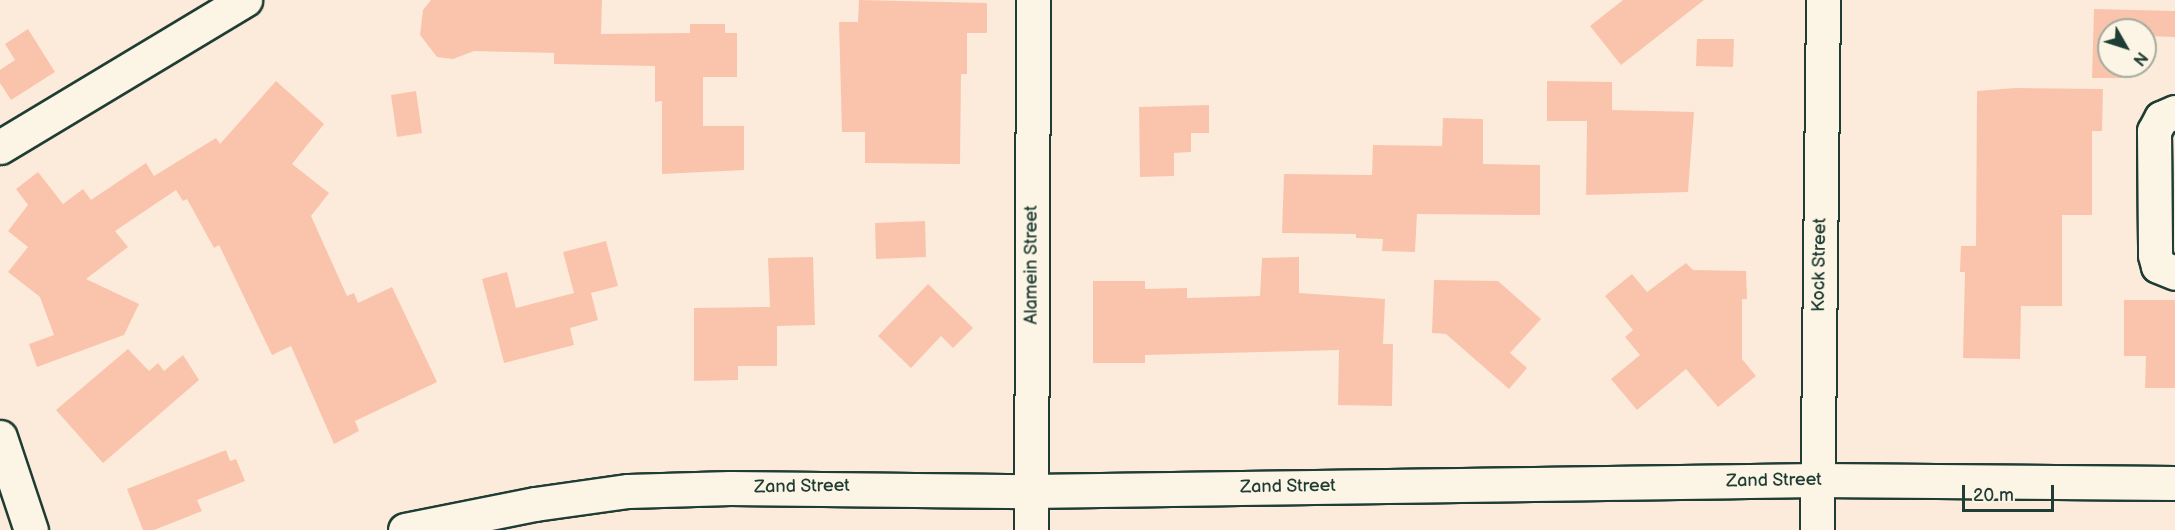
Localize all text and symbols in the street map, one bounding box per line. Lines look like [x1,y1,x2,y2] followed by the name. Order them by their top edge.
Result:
[2097,18,2157,78] north arrow
[2129,48,2151,69] text: N
[1021,205,1043,325] street label: Alamein Street
[1808,218,1832,312] street label: Kock Street
[1726,469,1822,493] street label: Zand Street
[1965,473,2056,511] scale bar
[754,475,850,499] street label: Zand Street
[1240,475,1336,499] street label: Zand Street
[1973,485,2014,506] text: 20 m

